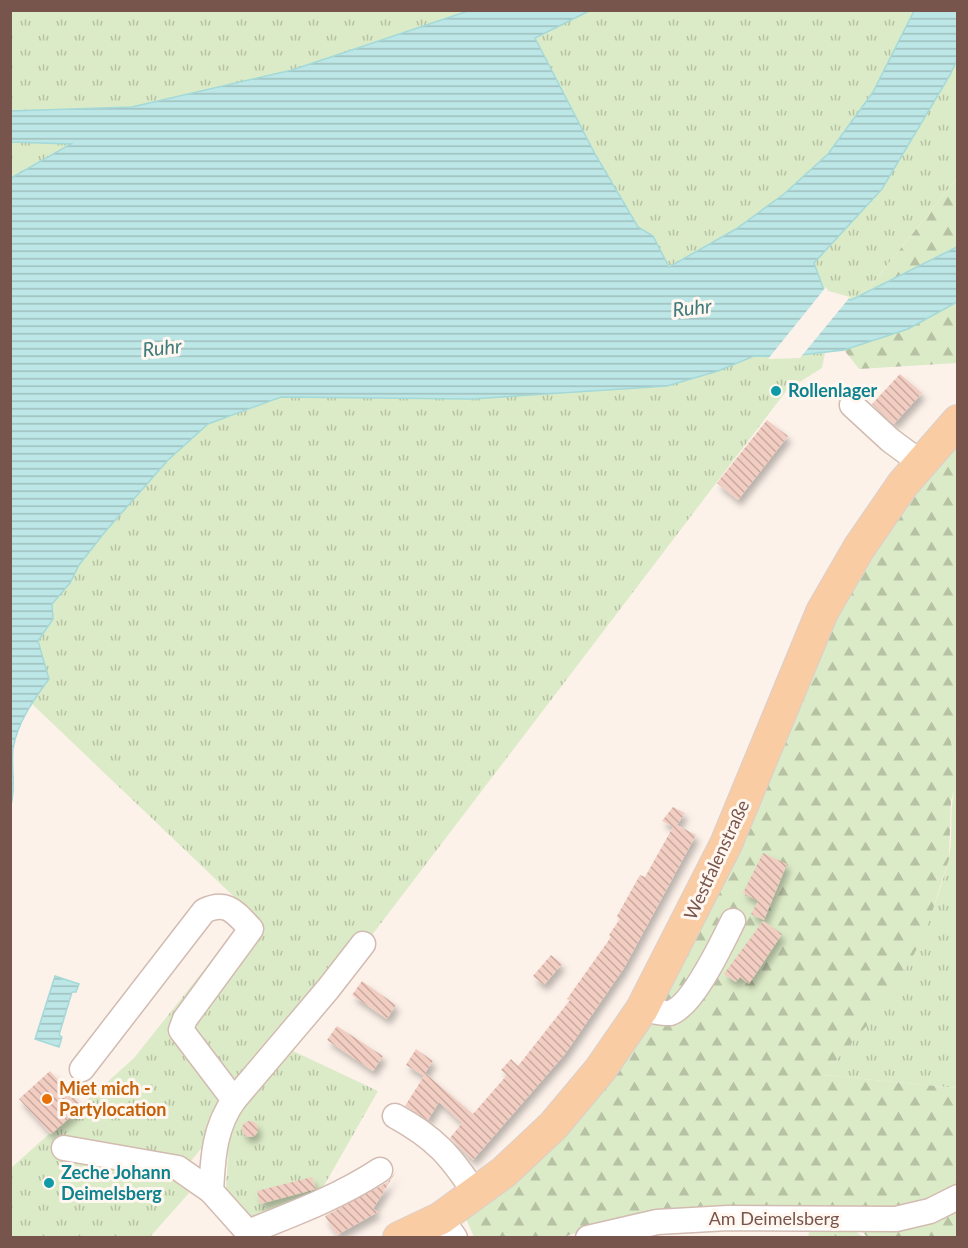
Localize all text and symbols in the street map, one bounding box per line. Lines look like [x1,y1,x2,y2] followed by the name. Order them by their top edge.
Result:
[671,293,714,321] water label: Ruhr
[141,333,184,361] water label: Ruhr
[788,379,878,401] place label: Rollenlager
[769,384,783,398] marker: Rollenlager
[679,796,753,923] street label: Westfalenstraße
[59,1077,166,1120] place label: Miet mich - Partylocation
[40,1092,54,1106] marker: Miet mich - Partylocation
[61,1161,171,1204] place label: Zeche Johann Deimelsberg
[42,1176,56,1190] marker: Zeche Johann Deimelsberg
[709,1207,839,1229] street label: Am Deimelsberg

